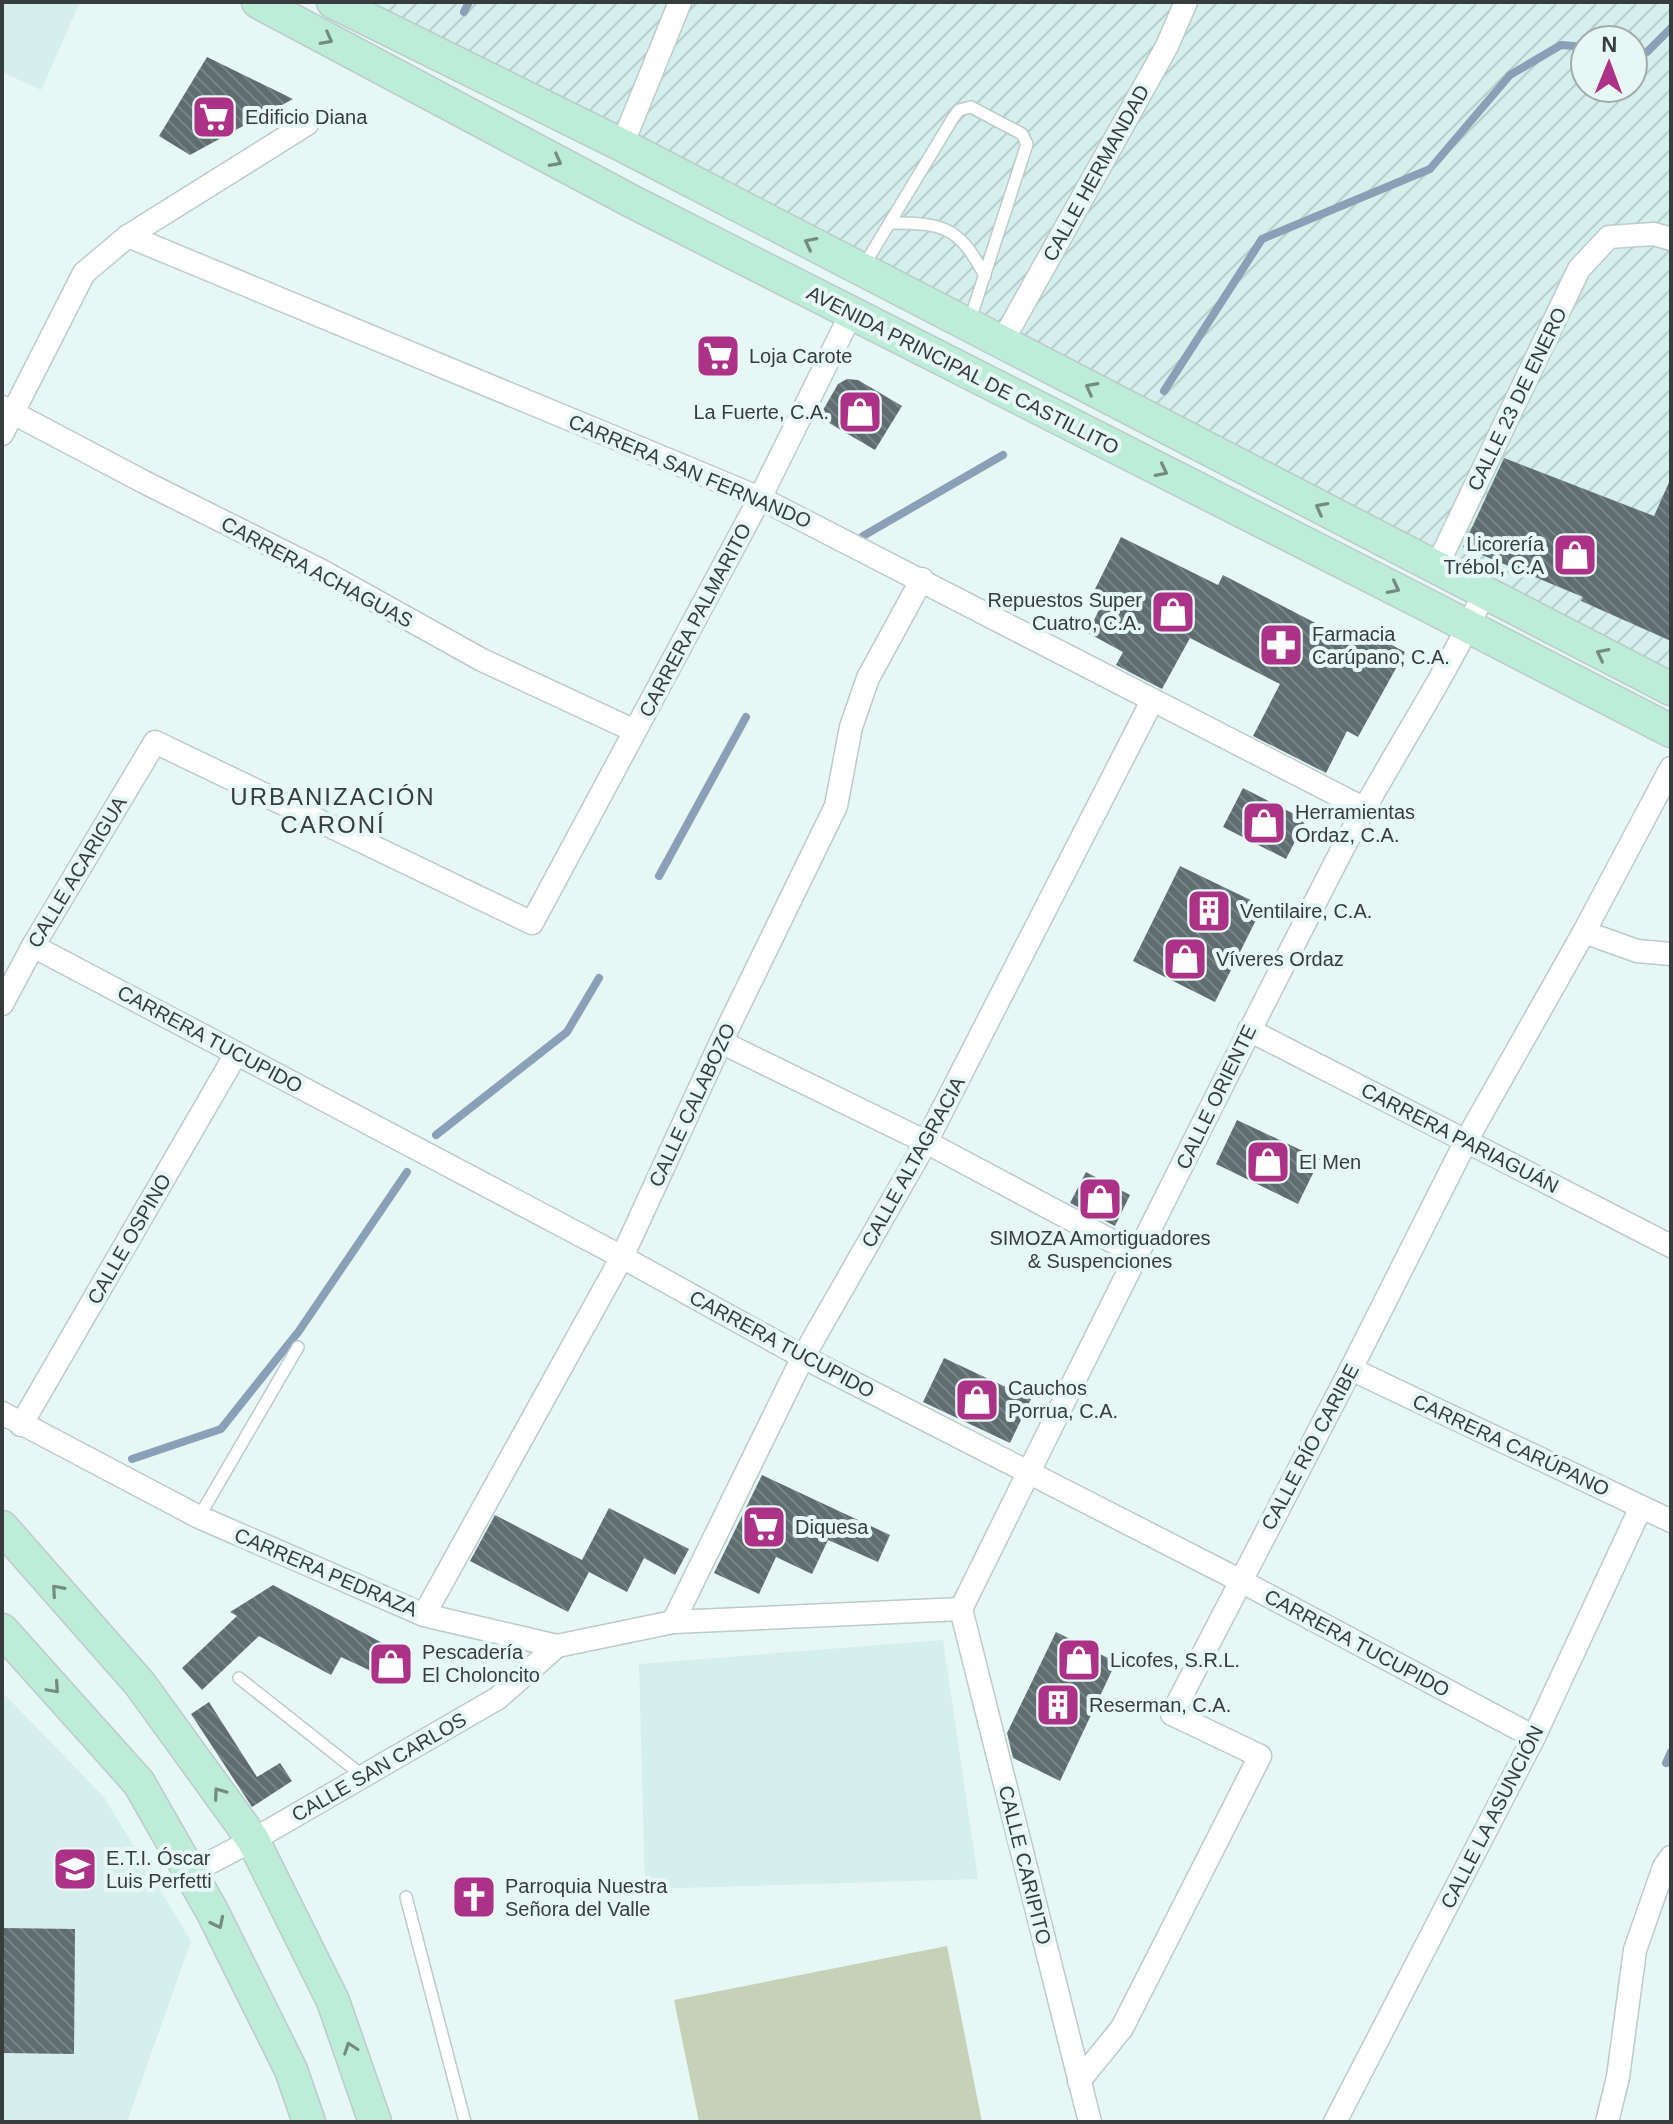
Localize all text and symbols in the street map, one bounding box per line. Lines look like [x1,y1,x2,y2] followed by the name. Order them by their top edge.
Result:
[1569,24,1649,104] north arrow
[318,29,333,44] one-way arrow
[1601,32,1618,57] text: N
[1038,81,1154,265] street label: CALLE HERMANDAD
[190,93,238,141] supermarket icon: Edificio Diana
[245,106,368,128] place label: Edificio Diana
[548,152,562,167] one-way arrow
[804,237,819,252] one-way arrow
[803,281,1123,459] street label: AVENIDA PRINCIPAL DE CASTILLITO
[1463,304,1571,494] street label: CALLE 23 DE ENERO
[694,332,742,380] supermarket icon: Loja Carote
[749,345,852,367] place label: Loja Carote
[1084,383,1099,398] one-way arrow
[836,388,884,436] shop icon: La Fuerte, C.A.
[693,401,829,423] place label: La Fuerte, C.A.
[566,410,814,532] street label: CARRERA SAN FERNANDO
[1153,461,1168,476] one-way arrow
[1315,503,1330,518] one-way arrow
[218,512,416,632] street label: CARRERA ACHAGUAS
[635,519,755,721] street label: CARRERA PALMARITO
[1551,531,1599,579] shop icon: Licorería Trébol, C.A
[1444,533,1545,578] place label: Licorería Trébol, C.A
[1385,578,1400,593] one-way arrow
[1149,588,1197,636] shop icon: Repuestos Super Cuatro, C.A.
[987,589,1142,634] place label: Repuestos Super Cuatro, C.A.
[1257,621,1305,669] pharmacy icon: Farmacia Carúpano, C.A.
[1312,623,1450,668] place label: Farmacia Carúpano, C.A.
[1595,648,1610,663] one-way arrow
[230,783,436,838] district label: URBANIZACIÓN CARONÍ
[23,792,131,952] street label: CALLE ACARIGUA
[1240,799,1288,847] shop icon: Herramientas Ordaz, C.A.
[1295,801,1415,846] place label: Herramientas Ordaz, C.A.
[1185,887,1233,935] building icon: Ventilaire, C.A.
[1240,900,1372,922] place label: Ventilaire, C.A.
[1161,935,1209,983] shop icon: Víveres Ordaz
[1216,948,1344,970] place label: Víveres Ordaz
[114,981,306,1097] street label: CARRERA TUCUPIDO
[644,1020,740,1190] street label: CALLE CALABOZO
[1172,1021,1260,1173] street label: CALLE ORIENTE
[857,1072,969,1251] street label: CALLE ALTAGRACIA
[1358,1079,1562,1197] street label: CARRERA PARIAGUÁN
[1244,1138,1292,1186] shop icon: El Men
[1299,1151,1361,1173] place label: El Men
[83,1170,175,1308] street label: CALLE OSPINO
[1076,1175,1124,1223] shop icon: SIMOZA Amortiguadores & Suspenciones
[989,1227,1211,1272] place label: SIMOZA Amortiguadores & Suspenciones
[686,1286,878,1402] street label: CARRERA TUCUPIDO
[1257,1360,1363,1534] street label: CALLE RÍO CARIBE
[953,1376,1001,1424] shop icon: Cauchos Porrua, C.A.
[1008,1377,1118,1422] place label: Cauchos Porrua, C.A.
[1409,1390,1613,1500] street label: CARRERA CARÚPANO
[740,1503,788,1551] supermarket icon: Diquesa
[795,1516,869,1538] place label: Diquesa
[231,1523,421,1621] street label: CARRERA PEDRAZA
[52,1584,67,1599] one-way arrow
[1261,1585,1453,1701] street label: CARRERA TUCUPIDO
[1055,1636,1103,1684] shop icon: Licofes, S.R.L.
[367,1640,415,1688] shop icon: Pescadería El Choloncito
[422,1641,540,1686] place label: Pescadería El Choloncito
[1110,1649,1240,1671] place label: Licofes, S.R.L.
[45,1679,59,1694] one-way arrow
[1034,1681,1082,1729] building icon: Reserman, C.A.
[1089,1694,1231,1716] place label: Reserman, C.A.
[288,1708,470,1826] street label: CALLE SAN CARLOS
[1436,1722,1548,1912] street label: CALLE LA ASUNCIÓN
[995,1783,1055,1947] street label: CALLE CARIPITO
[214,1787,229,1802] one-way arrow
[51,1845,99,1893] school or university icon: E.T.I. Óscar Luis Perfetti
[106,1847,212,1892] place label: E.T.I. Óscar Luis Perfetti
[450,1873,498,1921] church icon: Parroquia Nuestra Señora del Valle
[505,1875,668,1920] place label: Parroquia Nuestra Señora del Valle
[208,1915,224,1930] one-way arrow
[343,2042,359,2056] one-way arrow

